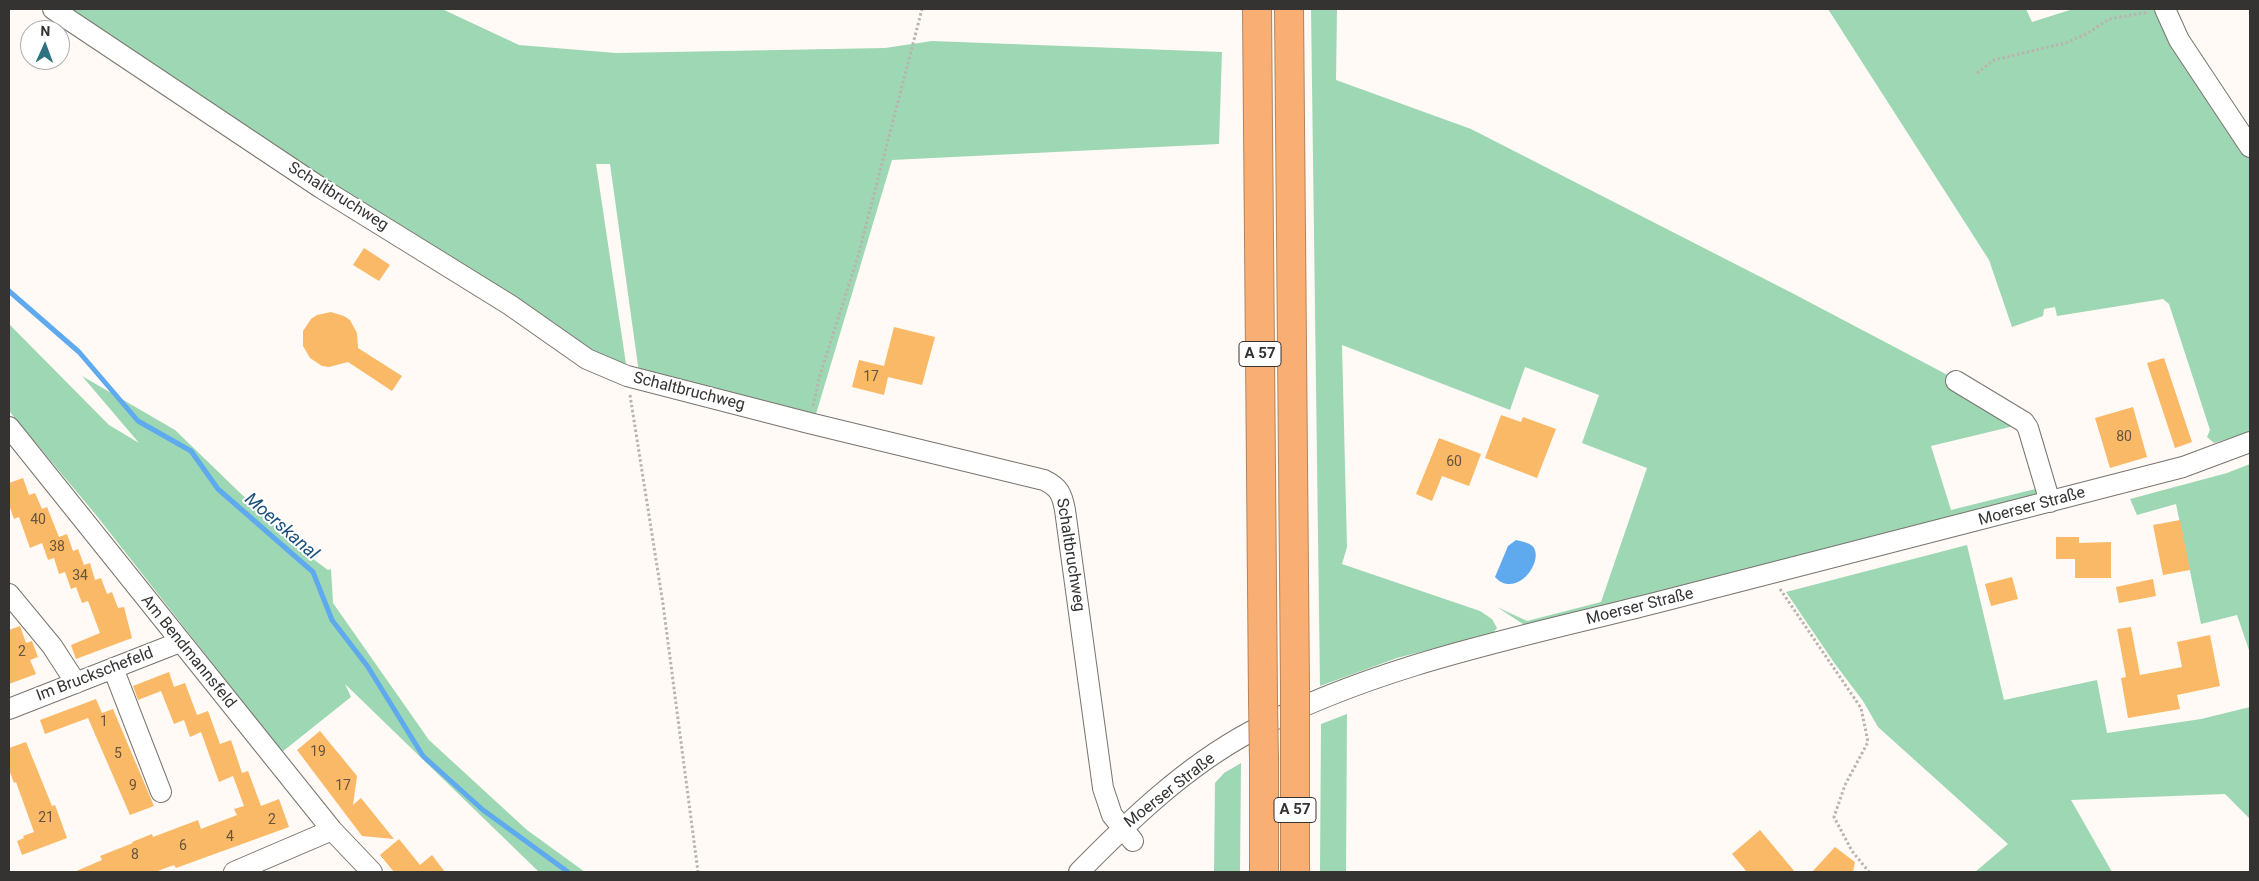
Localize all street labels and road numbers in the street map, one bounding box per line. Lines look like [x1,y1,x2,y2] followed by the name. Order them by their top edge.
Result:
[284,159,392,235] street label: Schaltbruchweg
[1239,342,1281,366] road number: A 57
[631,369,747,415] street label: Schaltbruchweg
[1977,484,2087,530] street label: Moerser Straße
[1052,497,1088,613] street label: Schaltbruchweg
[1584,584,1696,630] street label: Moerser Straße
[136,591,240,713] street label: Am Bendmannsfeld
[34,644,156,706] street label: Im Bruckschefeld
[1121,750,1219,832] street label: Moerser Straße
[1274,798,1316,822] road number: A 57

